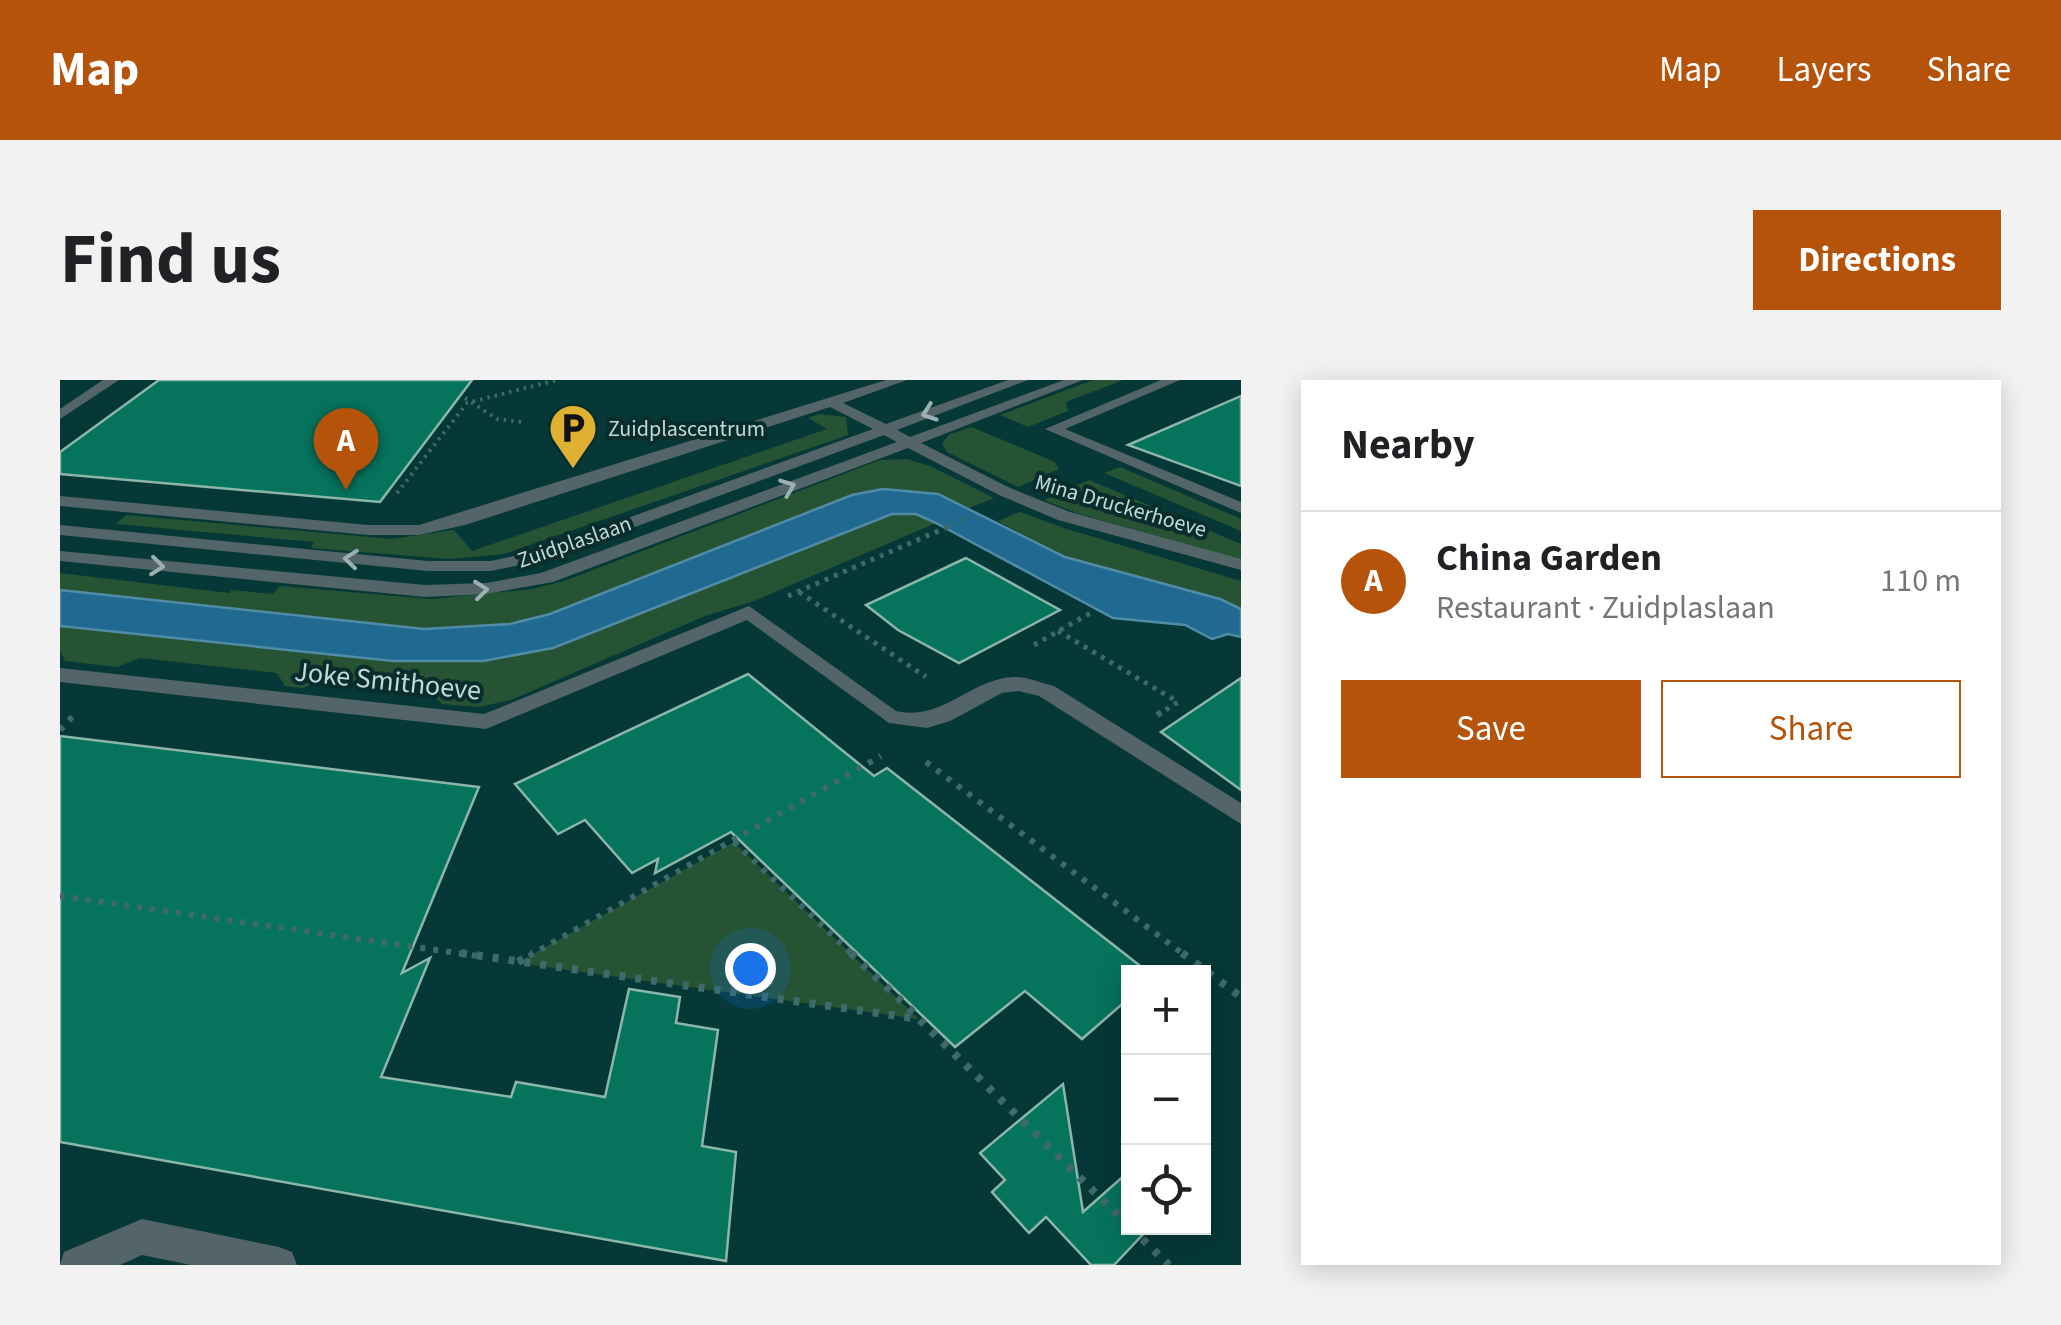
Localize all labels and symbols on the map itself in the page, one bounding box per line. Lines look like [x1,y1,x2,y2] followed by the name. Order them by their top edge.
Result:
[922,401,939,422] one-way arrow
[547,402,599,470] parking icon: Zuidplascentrum
[314,408,378,490] pin: A
[608,413,765,445] place label: Zuidplascentrum
[1031,466,1210,546] street label: Mina Druckerhoeve
[778,479,796,499] one-way arrow
[513,507,636,576] street label: Zuidplaslaan
[343,548,359,570] one-way arrow
[149,554,165,576] one-way arrow
[473,579,489,601] one-way arrow
[293,651,483,711] street label: Joke Smithoeve
[725,943,776,994] your location

